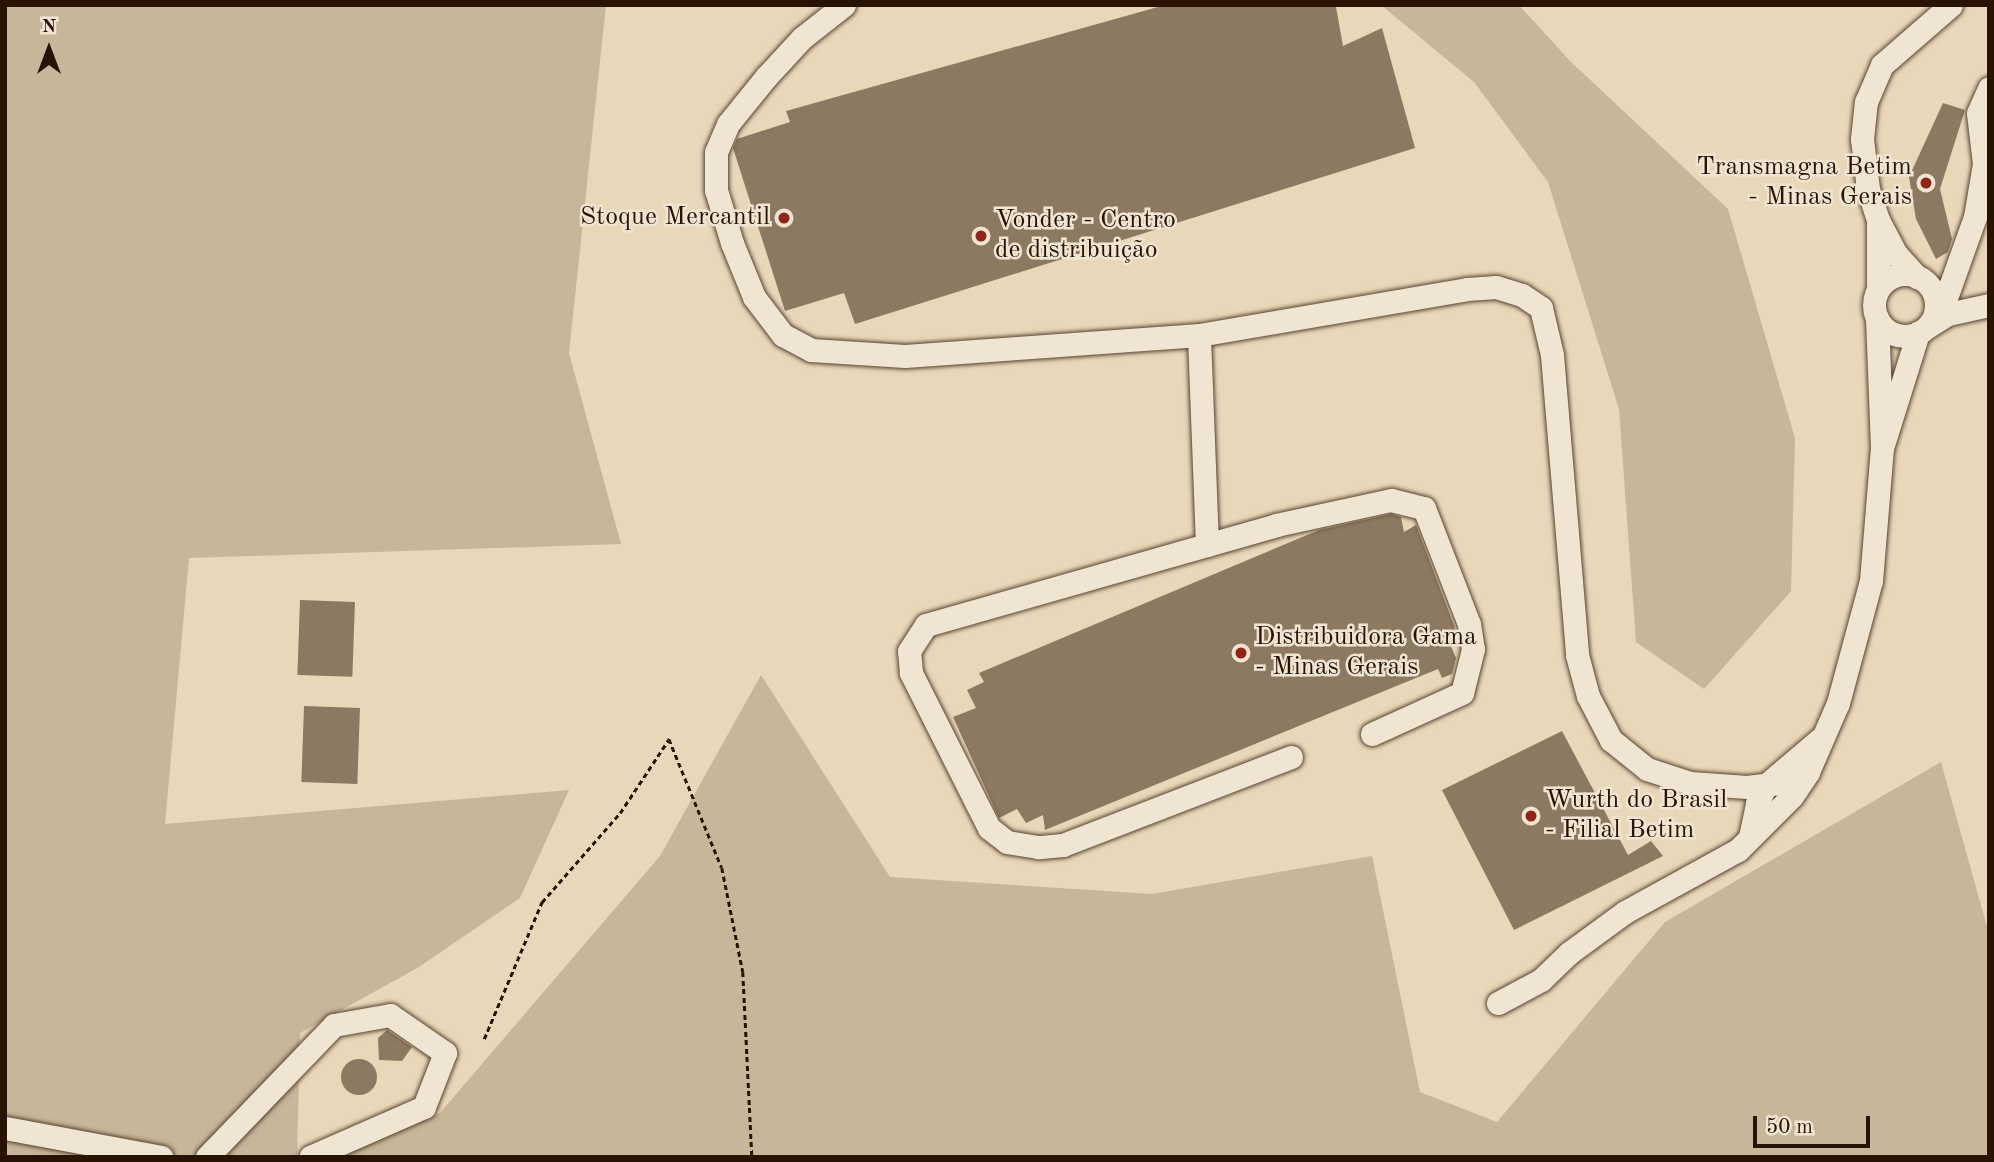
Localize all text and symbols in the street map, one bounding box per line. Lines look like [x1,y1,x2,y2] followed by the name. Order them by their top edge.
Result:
[14,14,84,84] north arrow
[42,18,56,37] text: N
[1696,152,1912,214] place label: Transmagna Betim - Minas Gerais
[1918,175,1934,191] marker: Transmagna Betim - Minas Gerais
[580,202,770,234] place label: Stoque Mercantil
[995,205,1176,266] place label: Vonder - Centro de distribuição
[776,210,792,226] marker: Stoque Mercantil
[973,228,989,244] marker: Vonder - Centro de distribuição
[1255,622,1477,684] place label: Distribuidora Gama - Minas Gerais
[1233,645,1249,661] marker: Distribuidora Gama - Minas Gerais
[1545,785,1727,846] place label: Wurth do Brasil - Filial Betim
[1523,808,1539,824] marker: Wurth do Brasil - Filial Betim
[1756,1102,1873,1146] scale bar
[1766,1117,1813,1138] text: 50 m

